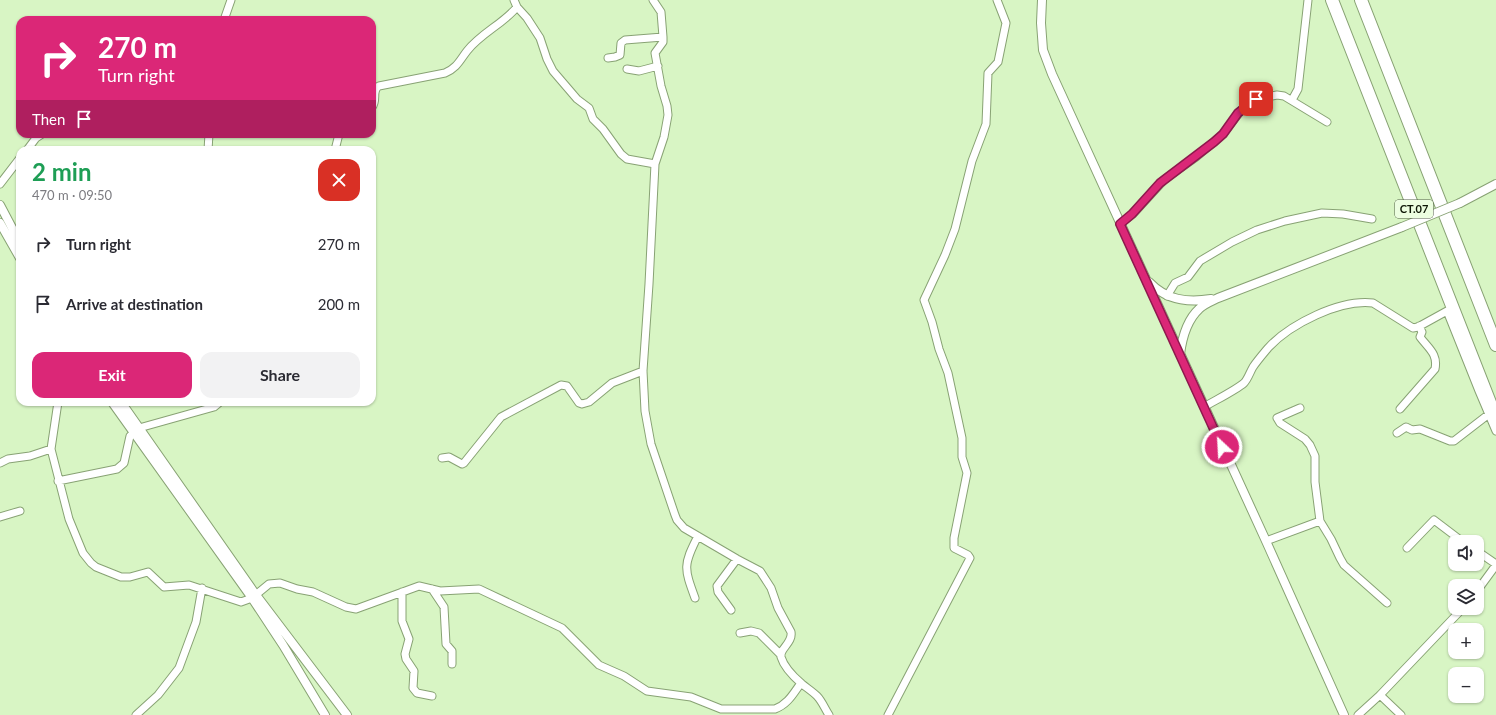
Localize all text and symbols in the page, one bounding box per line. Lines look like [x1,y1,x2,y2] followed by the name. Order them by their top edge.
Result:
[98,30,177,64] text: 270 m
[32,32,84,84] icon: right
[98,64,175,86] text: Turn right
[1239,82,1273,116] pin
[1245,88,1267,110] icon: arrive
[73,108,95,130] icon: arrive
[32,110,65,128] text: Then
[32,157,92,186] text: 2 min
[318,159,360,201] button: close
[32,187,112,203] text: 470 m · 09:50
[1395,200,1433,218] road number: CT.07
[32,233,54,255] icon: right
[66,235,131,253] text: Turn right
[318,235,360,253] text: 270 m
[32,293,54,315] icon: arrive
[66,295,203,313] text: Arrive at destination
[318,295,360,313] text: 200 m
[32,352,192,398] button: Exit
[200,352,360,398] button: Share
[1201,426,1243,468] position arrow
[1448,535,1484,703] map controls
[1448,535,1484,571] button: sound
[1448,579,1484,615] button: layers
[1448,623,1484,659] button: +
[1448,667,1484,703] button: −

